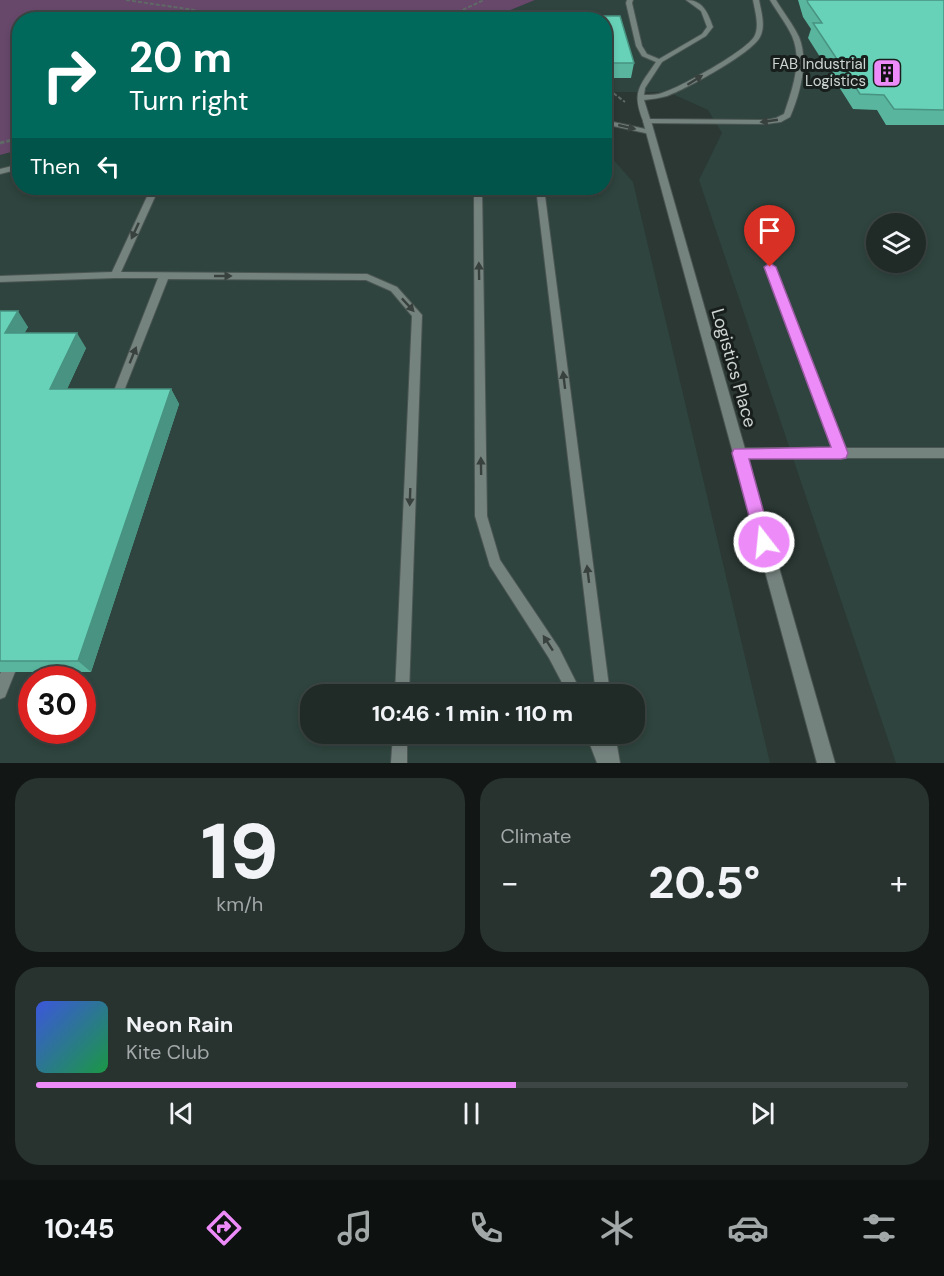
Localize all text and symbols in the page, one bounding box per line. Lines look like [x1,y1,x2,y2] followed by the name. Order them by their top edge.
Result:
[129,30,232,85] text: 20 m
[30,36,108,114] icon: right
[772,54,866,91] place label: FAB Industrial Logistics
[871,57,903,89] building icon: FAB Industrial Logistics
[687,74,703,85] one-way arrow
[129,83,249,118] text: Turn right
[760,116,779,125] one-way arrow
[618,123,637,133] one-way arrow
[92,150,125,183] icon: left
[30,152,80,181] text: Then
[744,205,795,267] pin
[866,213,926,273] map controls
[866,213,926,273] button: layers
[753,214,786,247] icon: arrive
[130,223,140,241] one-way arrow
[474,261,484,280] one-way arrow
[213,271,232,281] one-way arrow
[401,298,415,313] one-way arrow
[706,306,762,430] street label: Logistics Place
[128,345,138,363] one-way arrow
[559,371,569,390] one-way arrow
[476,456,486,475] one-way arrow
[405,487,414,506] one-way arrow
[732,510,796,574] position arrow
[584,564,593,583] one-way arrow
[542,635,553,651] one-way arrow
[18,666,96,744] speed limit sign: 30
[372,699,573,728] text: 10:46 · 1 min · 110 m
[201,801,279,902] text: 19
[501,823,571,849] text: Climate
[648,853,760,912] text: 20.5°
[501,861,519,904] text: −
[890,861,908,904] text: +
[216,891,263,917] text: km/h
[126,1010,233,1039] text: Neon Rain
[126,1039,210,1065] text: Kite Club
[165,1097,198,1130] icon: previous
[455,1097,488,1130] icon: pause
[746,1097,779,1130] icon: next
[203,1207,245,1249] icon: directions
[334,1207,376,1249] icon: music
[465,1207,507,1249] icon: phone
[596,1207,638,1249] icon: climate
[727,1207,769,1249] icon: car
[858,1207,900,1249] icon: filters
[44,1211,114,1246] text: 10:45

